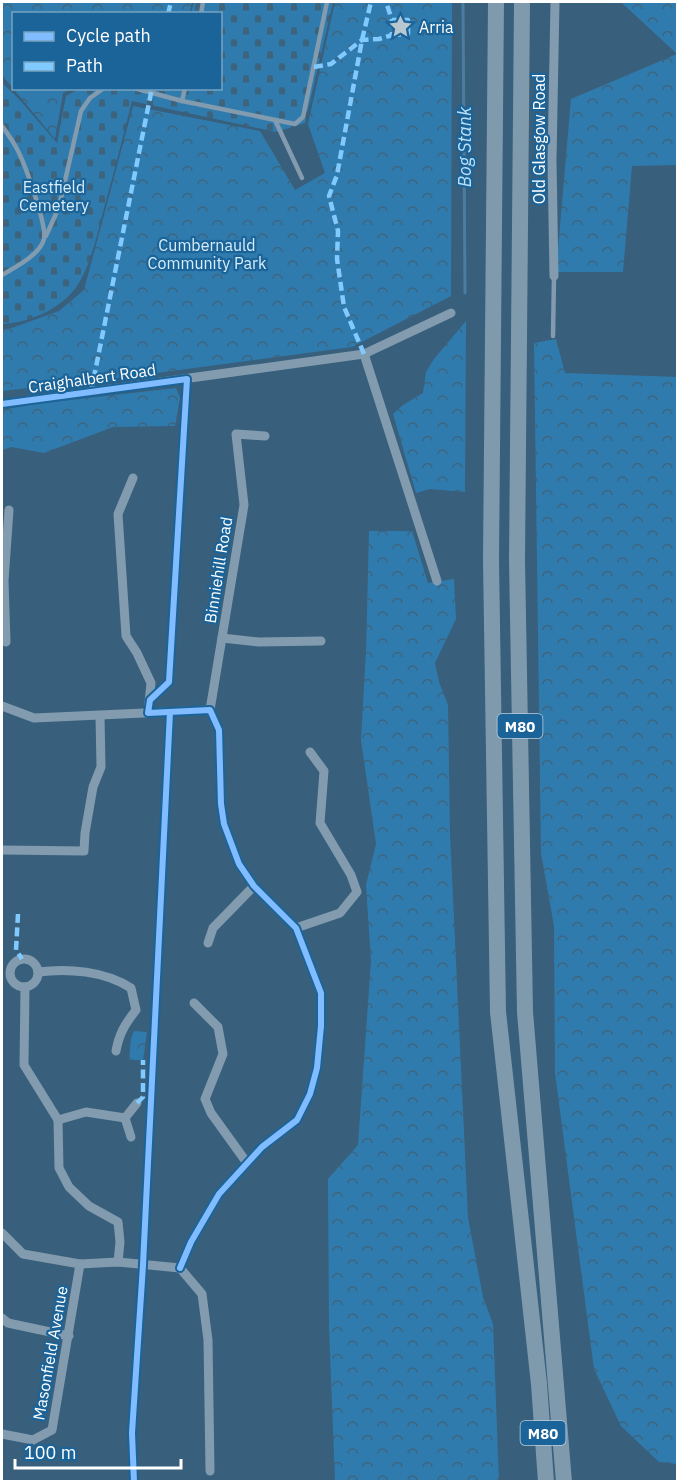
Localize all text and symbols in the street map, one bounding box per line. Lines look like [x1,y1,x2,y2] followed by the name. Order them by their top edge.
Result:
[12,12,222,90] legend
[388,14,414,40] place icon: Arria
[419,17,454,37] place label: Arria
[66,24,151,47] text: Cycle path
[66,54,103,77] text: Path
[529,74,549,204] street label: Old Glasgow Road
[453,106,476,187] water label: Bog Stank
[19,177,89,215] park label: Eastfield Cemetery
[148,235,267,273] park label: Cumbernauld Community Park
[27,359,157,397] street label: Craighalbert Road
[200,515,236,625] street label: Binniehill Road
[498,714,542,738] road number: M80
[28,1284,72,1422] street label: Masonfield Avenue
[520,1421,566,1445] road number: M80
[15,1432,182,1470] scale bar
[24,1441,76,1464] text: 100 m

